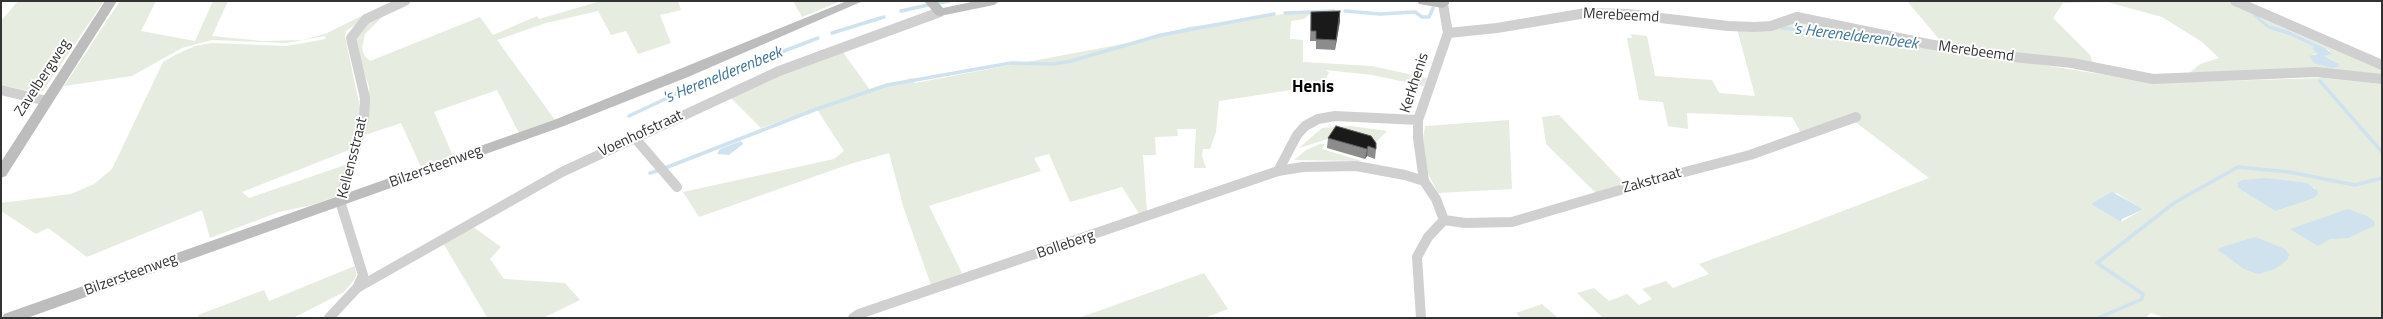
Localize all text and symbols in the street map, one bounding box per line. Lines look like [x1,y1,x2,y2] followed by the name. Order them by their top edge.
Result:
[1582,5,1660,27] street label: Merebeemd
[1791,20,1919,54] water label: 's Herenelderenbeek
[11,36,75,120] street label: Zavelbergweg
[1937,38,2015,66] street label: Merebeemd
[661,43,785,109] water label: 's Herenelderenbeek
[1397,51,1433,115] street label: Kerkhenis
[1292,78,1334,98] district label: Henis
[596,107,686,161] street label: Voenhofstraat
[334,115,372,201] street label: Kellensstraat
[387,142,485,192] street label: Bilzersteenweg
[1620,164,1684,198] street label: Zakstraat
[1035,227,1097,263] street label: Bolleberg
[82,250,180,300] street label: Bilzersteenweg

